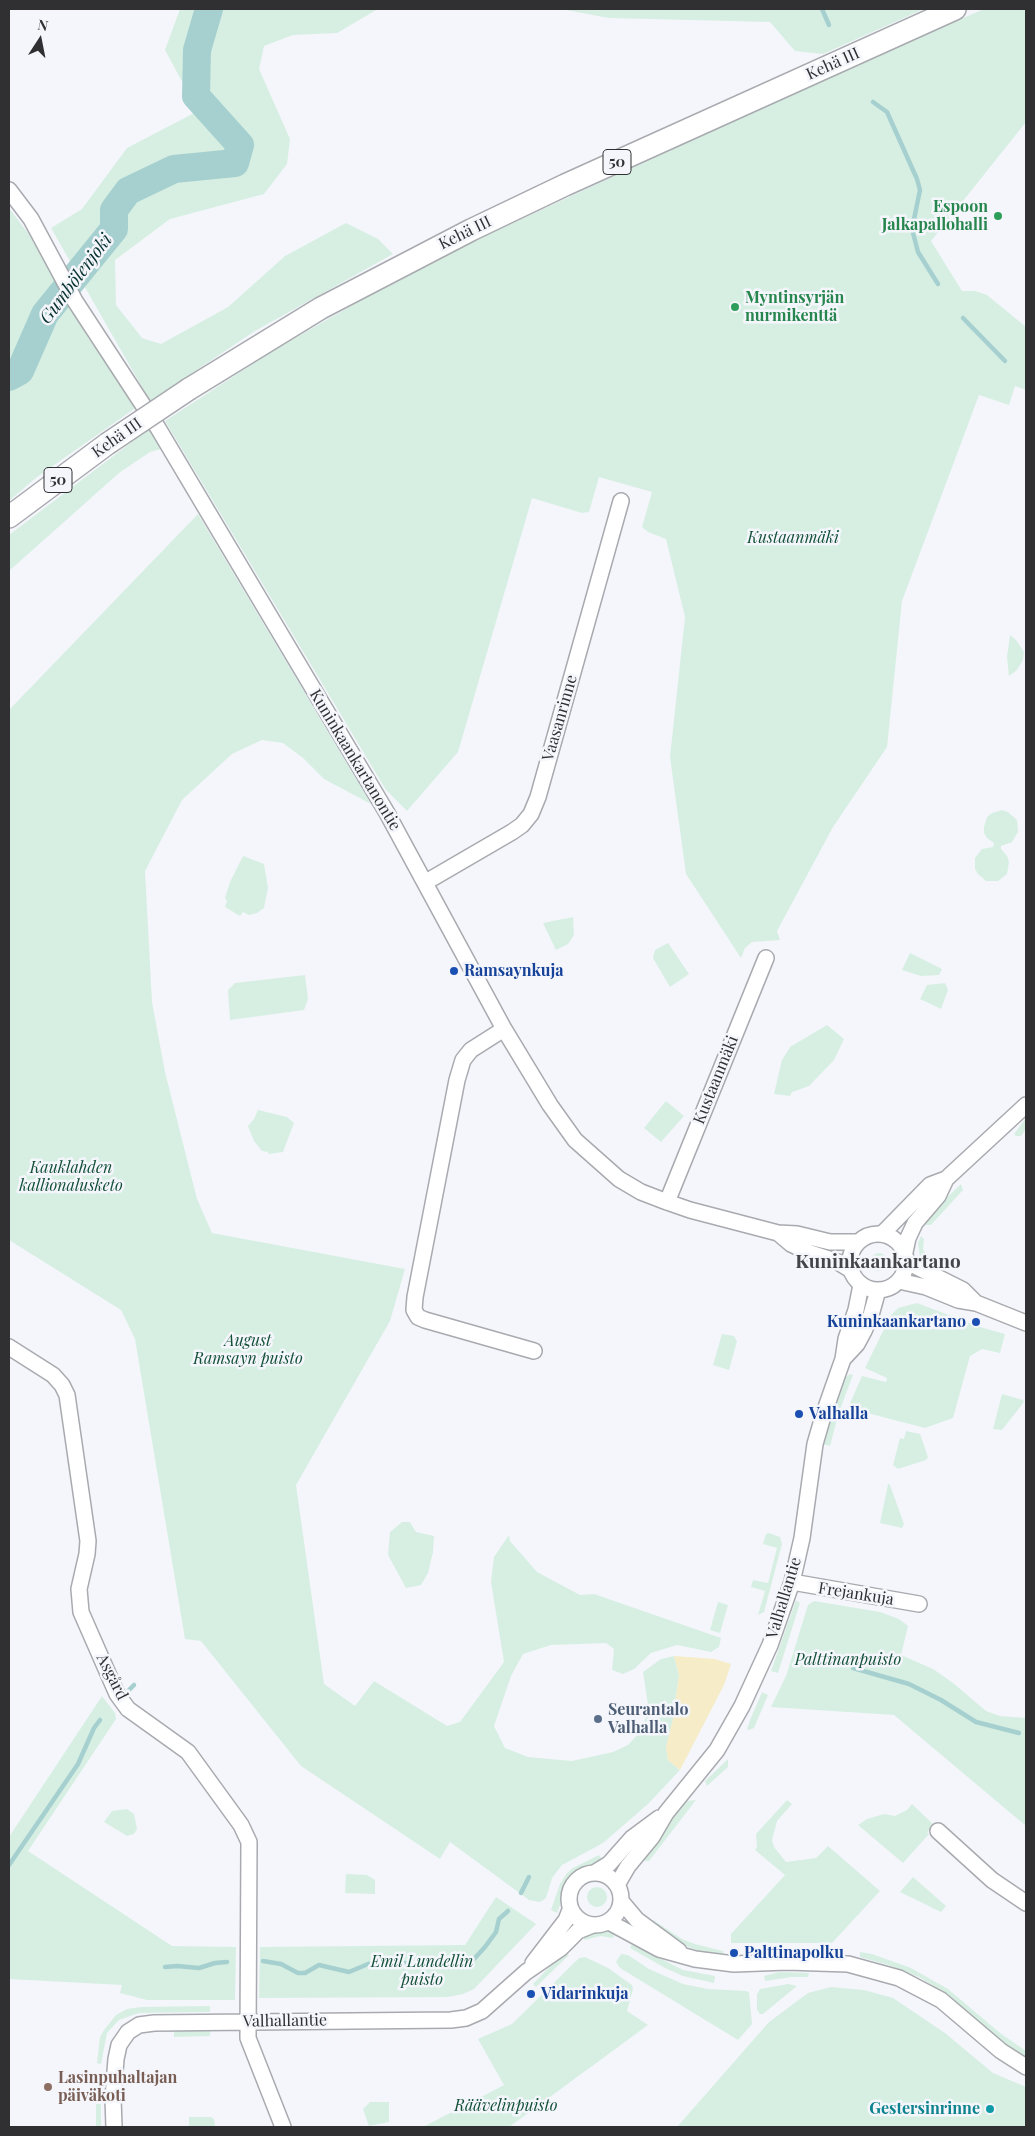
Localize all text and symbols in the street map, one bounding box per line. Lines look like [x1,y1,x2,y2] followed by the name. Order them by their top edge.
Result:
[36,14,50,35] text: N
[15,15,65,65] north arrow
[803,44,863,84] street label: Kehä III
[603,150,631,174] road number: 50
[882,197,988,235] place label: Espoon Jalkapallohalli
[992,210,1004,222] marker: Espoon Jalkapallohalli
[436,212,494,254] street label: Kehä III
[35,230,117,328] water label: Gumbölenjoki
[745,288,844,326] place label: Myntinsyrjän nurmikenttä
[729,301,741,313] marker: Myntinsyrjän nurmikenttä
[88,414,146,462] street label: Kehä III
[44,468,72,492] road number: 50
[747,528,839,548] park label: Kustaanmäki
[539,673,581,763] street label: Vaasanrinne
[305,686,405,834] street label: Kuninkaankartanontie
[464,961,564,981] place label: Ramsaynkuja
[448,965,460,977] marker: Ramsaynkuja
[690,1033,742,1127] street label: Kustaanmäki
[19,1158,123,1196] park label: Kauklahden kallionalusketo
[795,1251,961,1273] district label: Kuninkaankartano
[827,1312,966,1332] place label: Kuninkaankartano
[970,1316,982,1328] marker: Kuninkaankartano
[193,1331,303,1369] park label: August Ramsayn puisto
[809,1404,868,1424] place label: Valhalla
[793,1408,805,1420] marker: Valhalla
[763,1555,805,1641] street label: Valhallantie
[817,1579,895,1609] street label: Frejankuja
[795,1650,901,1670] park label: Palttinanpuisto
[92,1651,132,1703] street label: Asgård
[608,1700,688,1738] place label: Seurantalo Valhalla
[592,1713,604,1725] marker: Seurantalo Valhalla
[744,1943,844,1963] place label: Palttinapolku
[728,1947,740,1959] marker: Palttinapolku
[371,1952,473,1990] park label: Emil Lundellin puisto
[541,1984,629,2004] place label: Vidarinkuja
[525,1988,537,2000] marker: Vidarinkuja
[243,2011,327,2031] street label: Valhallantie
[58,2068,177,2106] place label: Lasinpuhaltajan päiväkoti
[42,2081,54,2093] marker: Lasinpuhaltajan päiväkoti
[454,2096,558,2116] park label: Räävelinpuisto
[869,2099,980,2119] place label: Gestersinrinne
[984,2103,996,2115] marker: Gestersinrinne

